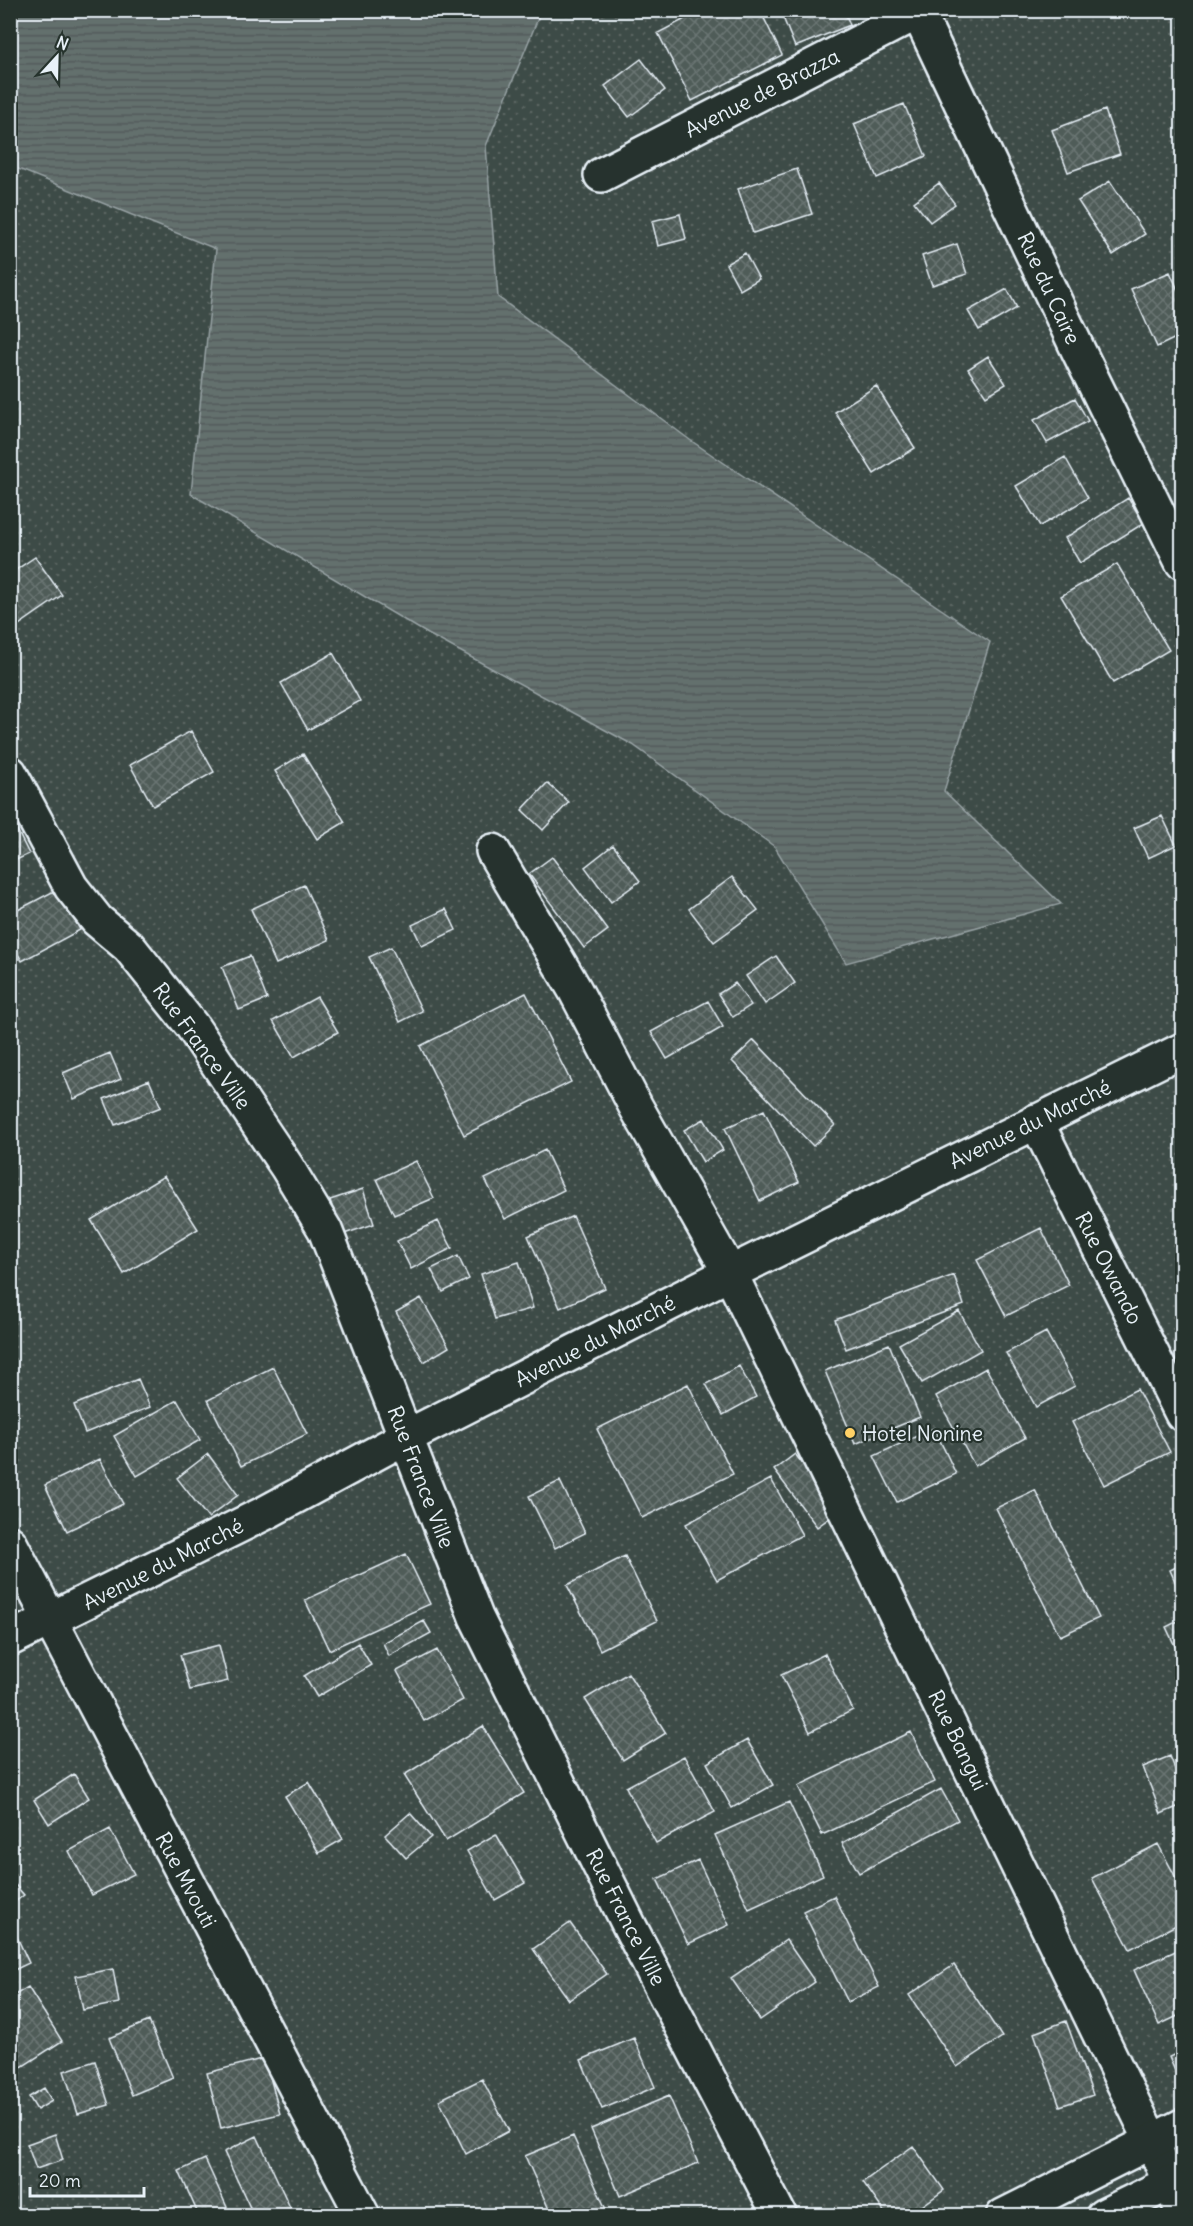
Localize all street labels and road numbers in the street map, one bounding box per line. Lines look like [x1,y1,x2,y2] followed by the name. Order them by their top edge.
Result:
[680,42,844,144] street label: Avenue de Brazza
[1011,227,1087,349] street label: Rue du Caire
[147,977,257,1115] street label: Rue France Ville
[945,1073,1115,1175] street label: Avenue du Marché
[1069,1207,1149,1329] street label: Rue Owando
[510,1289,680,1393] street label: Avenue du Marché
[381,1402,461,1552] street label: Rue France Ville
[78,1512,248,1616] street label: Avenue du Marché
[922,1685,994,1795] street label: Rue Bangui
[150,1827,222,1933] street label: Rue Mvouti
[580,1844,672,1990] street label: Rue France Ville

